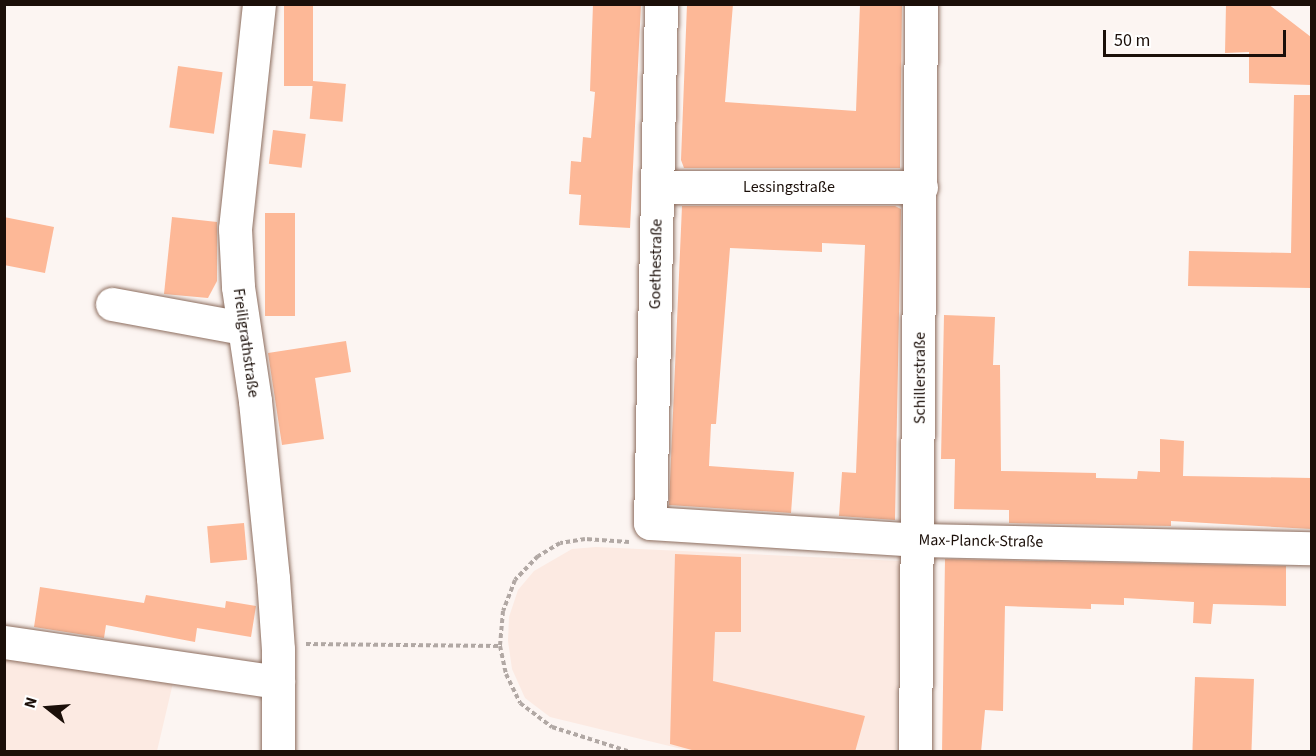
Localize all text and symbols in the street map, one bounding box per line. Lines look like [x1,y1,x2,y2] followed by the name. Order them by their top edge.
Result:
[1106,18,1289,56] scale bar
[1114,28,1150,53] text: 50 m
[743,177,835,197] street label: Lessingstraße
[646,219,666,309] street label: Goethestraße
[229,287,263,399] street label: Freiligrathstraße
[910,332,930,424] street label: Schillerstraße
[918,530,1044,552] street label: Max-Planck-Straße
[18,678,78,738] north arrow
[19,694,43,711] text: N

